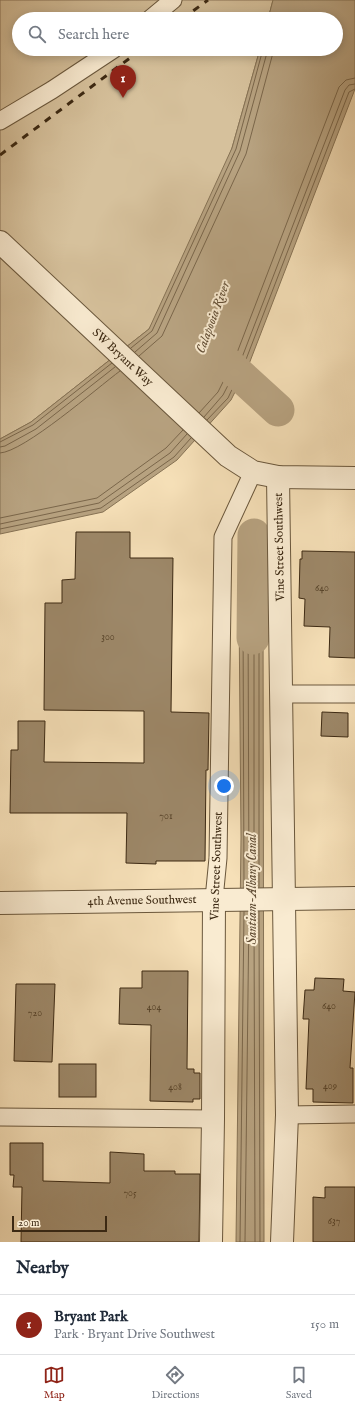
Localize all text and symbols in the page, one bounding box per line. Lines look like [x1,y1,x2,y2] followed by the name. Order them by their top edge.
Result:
[12,12,343,56] search box
[26,23,48,45] icon: search
[58,25,129,44] text: Search here
[110,65,136,98] pin: 1
[193,279,234,356] water label: Calapooia River
[89,325,156,390] street label: SW Bryant Way
[271,492,288,603] street label: Vine Street Southwest
[315,582,329,595] house number: 640
[101,631,115,644] house number: 300
[214,776,234,796] your location
[159,810,173,823] house number: 701
[207,811,226,922] street label: Vine Street Southwest
[244,833,261,944] water label: Santiam-Albany Canal
[87,892,197,909] street label: 4th Avenue Southwest
[322,1000,336,1013] house number: 640
[147,1001,161,1014] house number: 404
[28,1007,42,1020] house number: 720
[323,1080,337,1093] house number: 409
[168,1081,182,1094] house number: 408
[123,1187,137,1200] house number: 705
[12,1214,107,1233] scale bar
[328,1215,341,1228] house number: 637
[18,1216,39,1230] text: 20 m
[16,1258,69,1279] text: Nearby
[54,1307,128,1326] text: Bryant Park
[27,1316,31,1333] text: 1
[310,1316,339,1333] text: 150 m
[54,1326,215,1343] text: Park · Bryant Drive Southwest
[43,1364,65,1402] tab: Map
[152,1364,199,1402] tab: Directions
[286,1364,312,1402] tab: Saved

